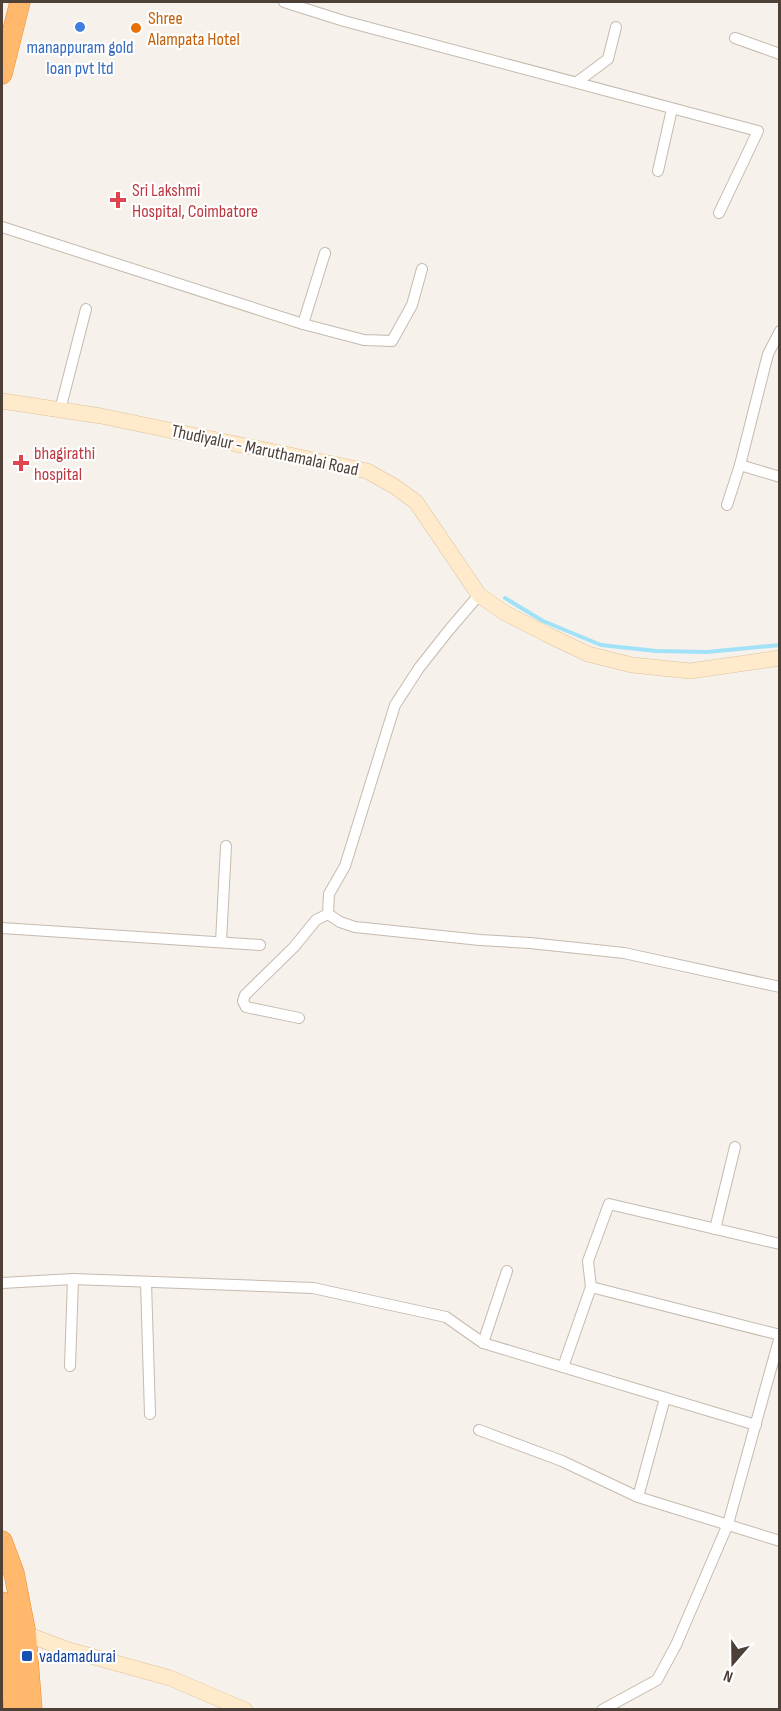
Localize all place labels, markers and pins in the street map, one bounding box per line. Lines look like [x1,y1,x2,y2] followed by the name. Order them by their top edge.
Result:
[147,8,240,50] place label: Shree Alampata Hotel
[73,20,87,34] marker: manappuram gold loan pvt ltd
[129,21,143,35] marker: Shree Alampata Hotel
[26,37,134,79] place label: manappuram gold loan pvt ltd
[132,180,258,222] place label: Sri Lakshmi Hospital, Coimbatore
[109,191,127,209] marker: Sri Lakshmi Hospital, Coimbatore
[34,443,95,485] place label: bhagirathi hospital
[12,454,30,472] marker: bhagirathi hospital
[39,1646,116,1667] place label: vadamadurai
[20,1649,34,1663] marker: vadamadurai

